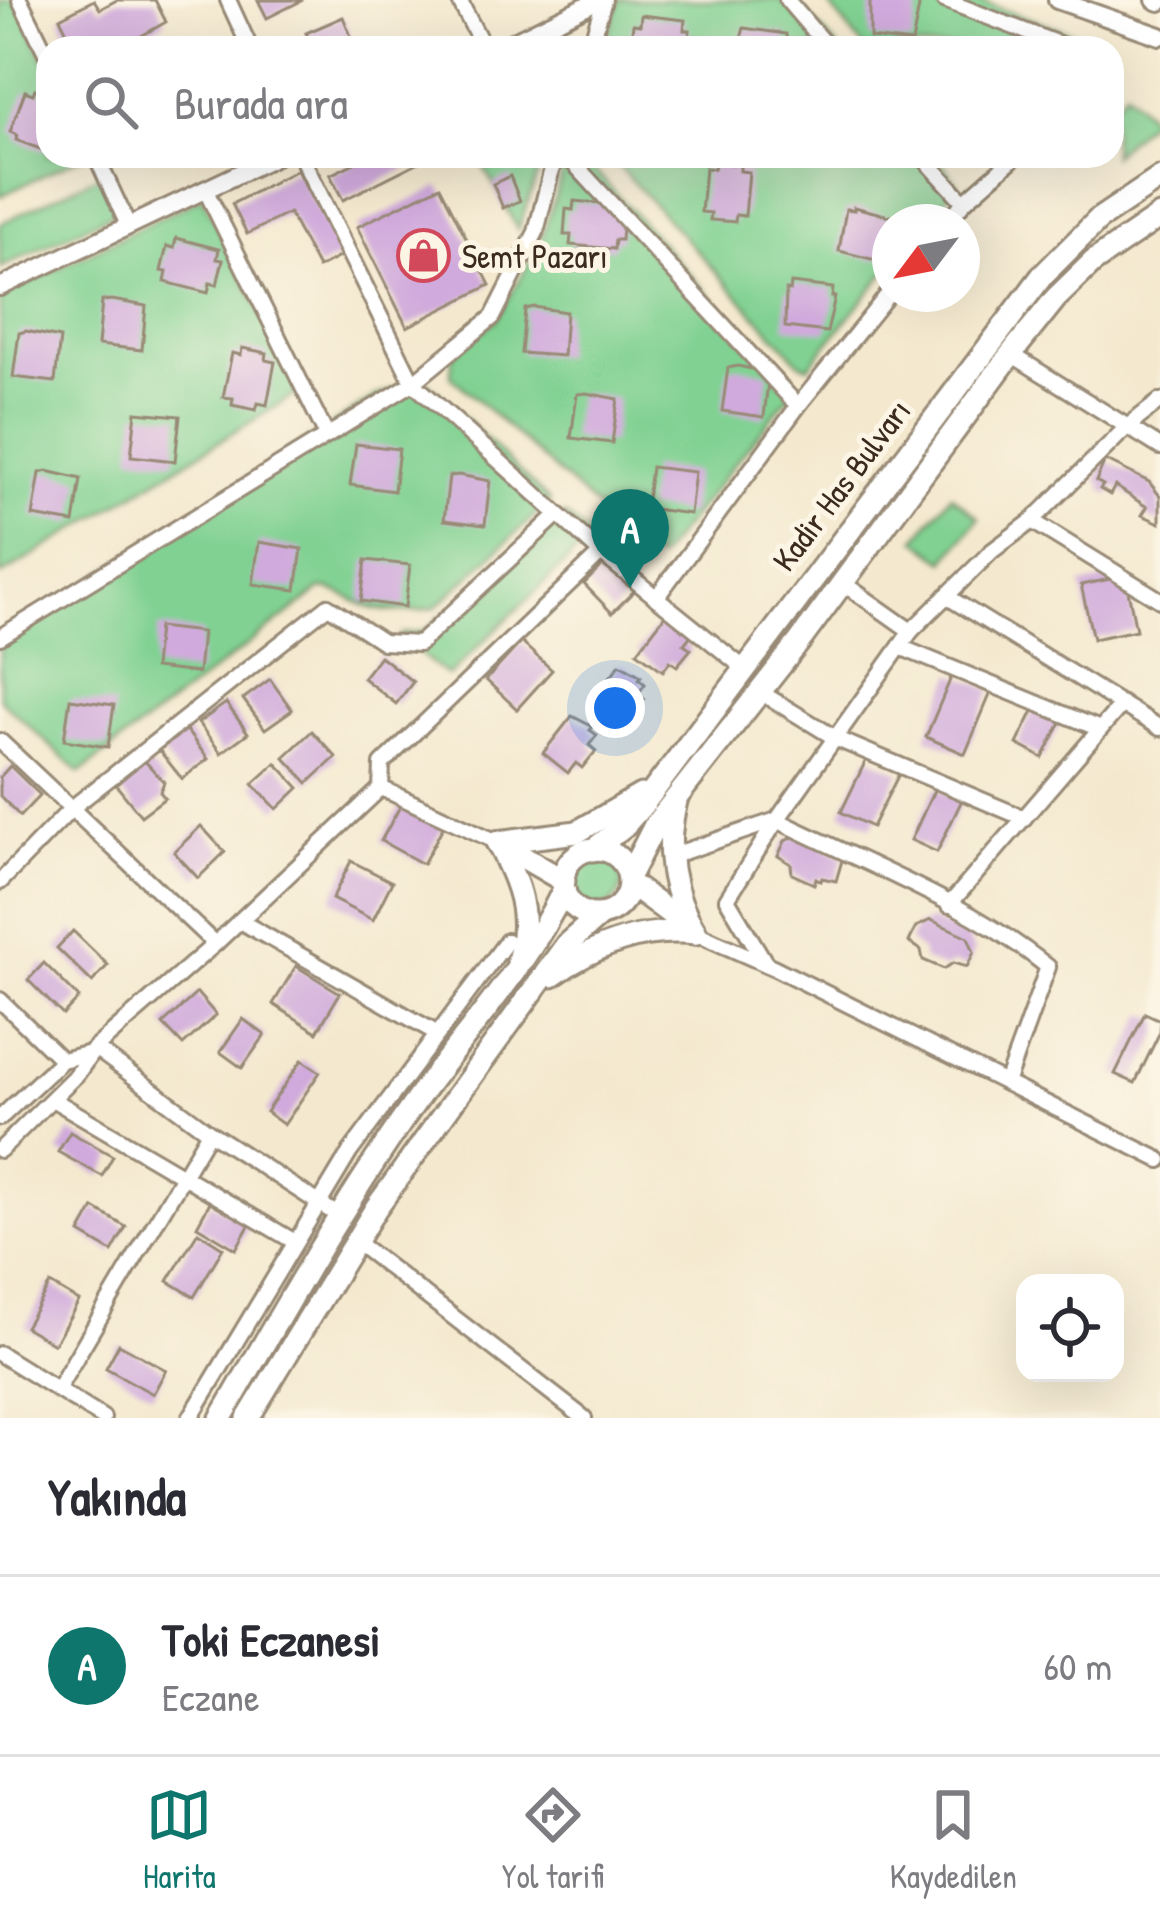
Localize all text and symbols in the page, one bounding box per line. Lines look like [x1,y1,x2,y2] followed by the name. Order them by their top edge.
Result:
[36,36,1124,168] search box
[78,69,144,135] icon: search
[174,72,348,133] text: Burada ara
[872,204,980,312] north arrow
[395,228,451,284] shop icon: Semt Pazarı
[462,234,608,278] place label: Semt Pazarı
[762,390,920,580] street label: Kadir Has Bulvarı
[591,489,669,588] pin: A
[585,678,645,738] your location
[1016,1274,1124,1382] map controls
[1016,1274,1124,1382] button: locate
[48,1462,186,1531] text: Yakında
[162,1609,380,1670] text: Toki Eczanesi
[77,1639,97,1692] text: A
[1043,1639,1112,1692] text: 60 m
[162,1670,260,1723] text: Eczane
[143,1782,216,1898] tab: Harita
[502,1782,604,1898] tab: Yol tarifi
[890,1782,1017,1898] tab: Kaydedilen

